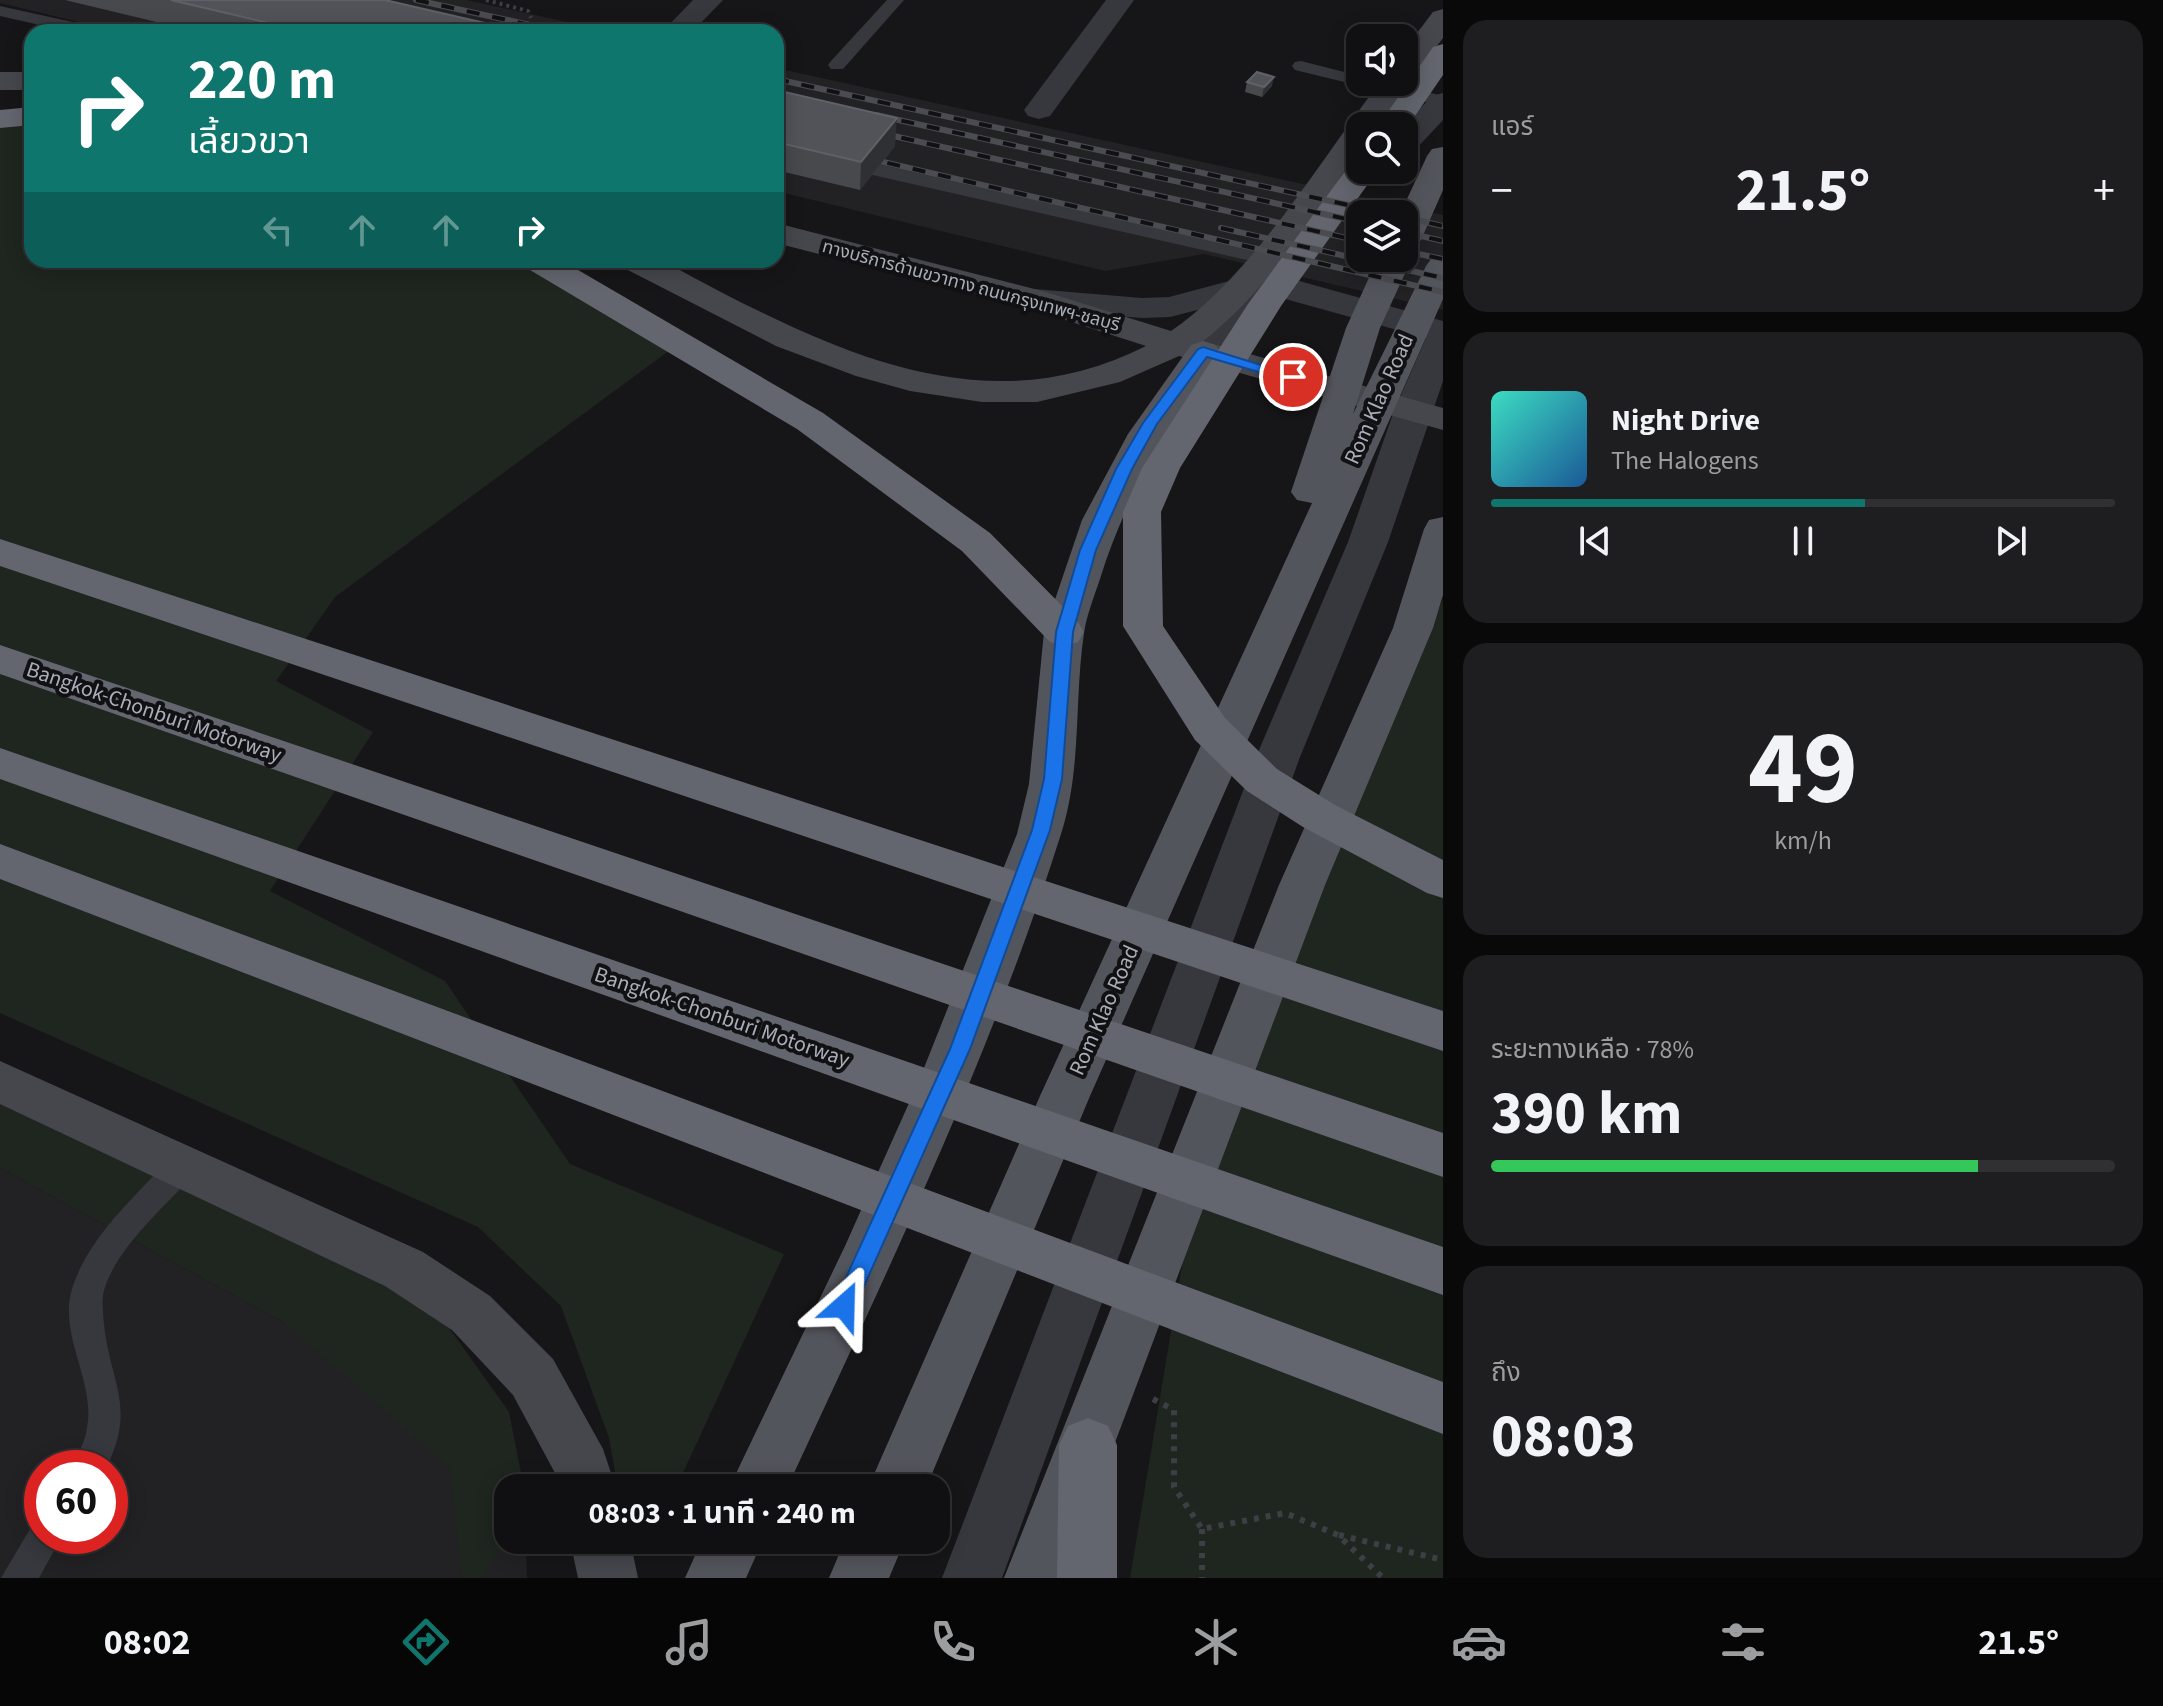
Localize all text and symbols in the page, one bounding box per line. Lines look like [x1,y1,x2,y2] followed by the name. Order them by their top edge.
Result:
[1346,24,1418,272] map controls
[1346,24,1418,96] button: sound
[188,41,336,120] text: 220 m
[56,56,160,160] icon: right
[1491,108,1533,145] text: แอร์
[1346,112,1418,184] button: search
[188,116,310,167] text: เลี้ยวขวา
[1736,149,1870,234] text: 21.5°
[1491,160,1513,223] text: −
[2093,160,2115,223] text: +
[1346,200,1418,272] button: layers
[256,208,300,252] icon: left
[340,208,384,252] icon: ahead
[424,208,468,252] icon: ahead
[508,208,552,252] icon: right
[819,234,1123,338] street label: ทางบริการด้านขวาทาง ถนนกรุงเทพฯ-ชลบุรี
[1336,329,1422,469] street label: Rom Klao Road
[1259,343,1327,411] pin
[1271,355,1315,399] icon: arrive
[1611,399,1760,442] text: Night Drive
[1611,442,1759,479] text: The Halogens
[1573,519,1617,563] icon: previous
[1781,519,1825,563] icon: pause
[1989,519,2033,563] icon: next
[22,653,287,771] street label: Bangkok-Chonburi Motorway
[1748,696,1858,844] text: 49
[1774,822,1832,859] text: km/h
[1061,940,1147,1080] street label: Rom Klao Road
[590,958,855,1076] street label: Bangkok-Chonburi Motorway
[1491,1031,1694,1068] text: ระยะทางเหลือ · 78%
[1491,1072,1682,1157] text: 390 km
[802,1264,886,1348] position arrow
[1491,1354,1521,1391] text: ถึง
[1491,1395,1636,1480] text: 08:03
[24,1450,128,1554] speed limit sign: 60
[588,1492,856,1535] text: 08:03 · 1 นาที · 240 m
[398,1614,454,1670] icon: directions
[661,1614,717,1670] icon: music
[925,1614,981,1670] icon: phone
[1188,1614,1244,1670] icon: climate
[1451,1614,1507,1670] icon: car
[1715,1614,1771,1670] icon: filters
[104,1617,191,1668] text: 08:02
[1978,1617,2059,1668] text: 21.5°

